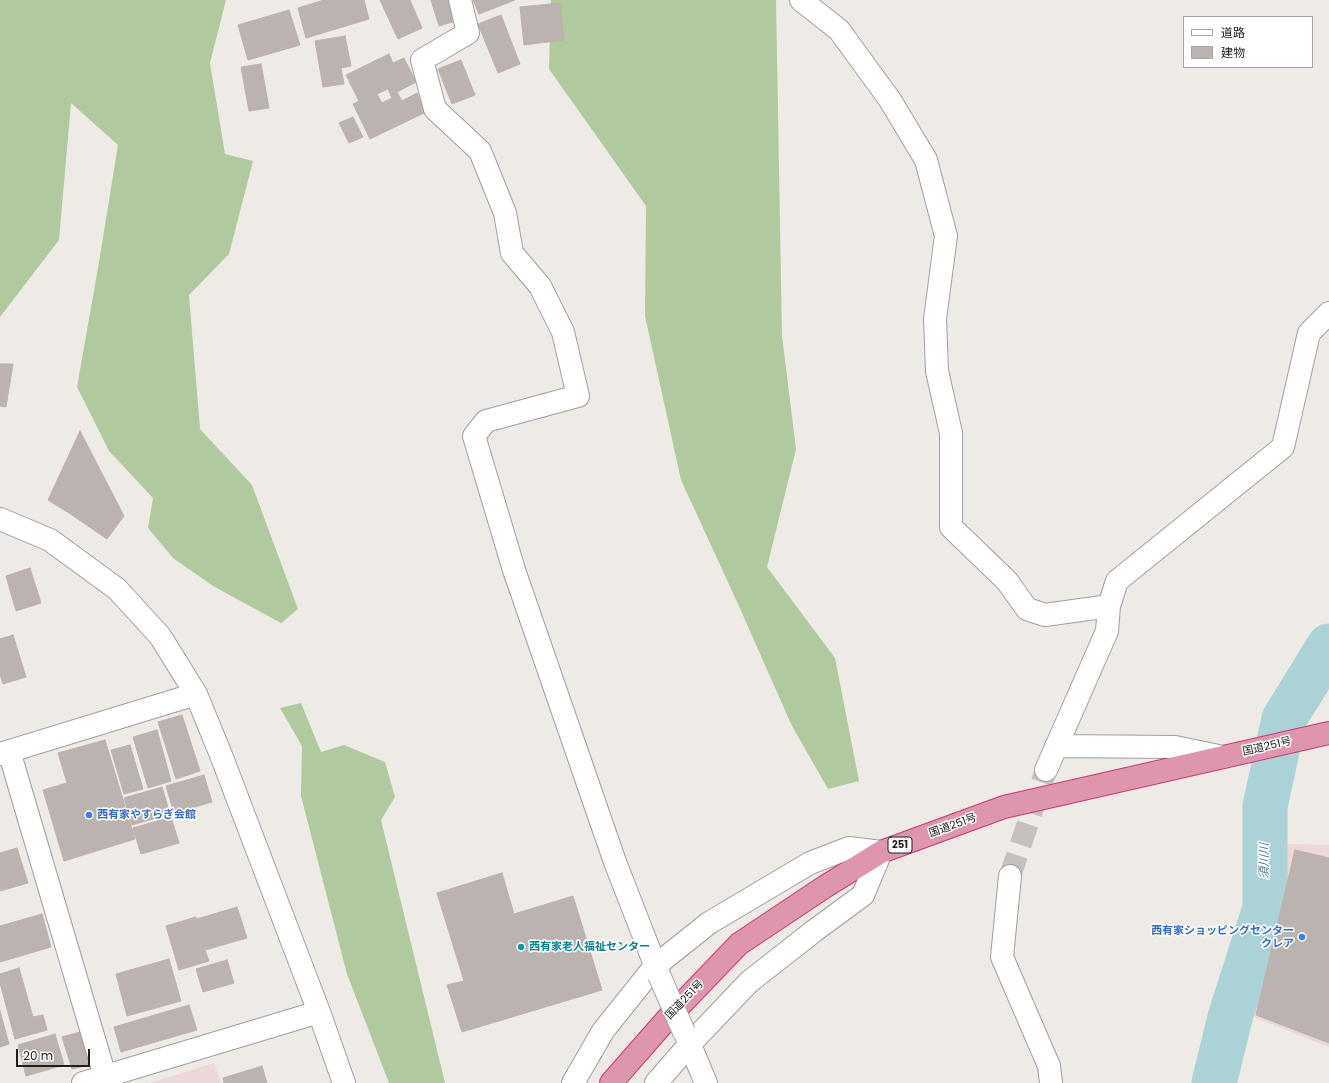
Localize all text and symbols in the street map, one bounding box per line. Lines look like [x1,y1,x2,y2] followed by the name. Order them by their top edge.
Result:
[1183,16,1313,68] legend
[1221,24,1245,41] text: 道路
[1221,44,1245,61] text: 建物
[1241,735,1293,759] street label: 国道251号
[97,808,196,822] place label: 西有家やすらぎ会館
[84,810,94,820] marker: 西有家やすらぎ会館
[927,811,979,841] street label: 国道251号
[888,837,912,853] road number: 251
[1258,843,1272,879] water label: 須川川
[1151,924,1294,950] place label: 西有家ショッピングセンター クレア
[1297,932,1307,942] marker: 西有家ショッピングセンター クレア
[529,940,650,954] place label: 西有家老人福祉センター
[516,942,526,952] marker: 西有家老人福祉センター
[663,978,707,1022] street label: 国道251号
[18,1041,92,1067] scale bar
[23,1047,53,1064] text: 20 m

